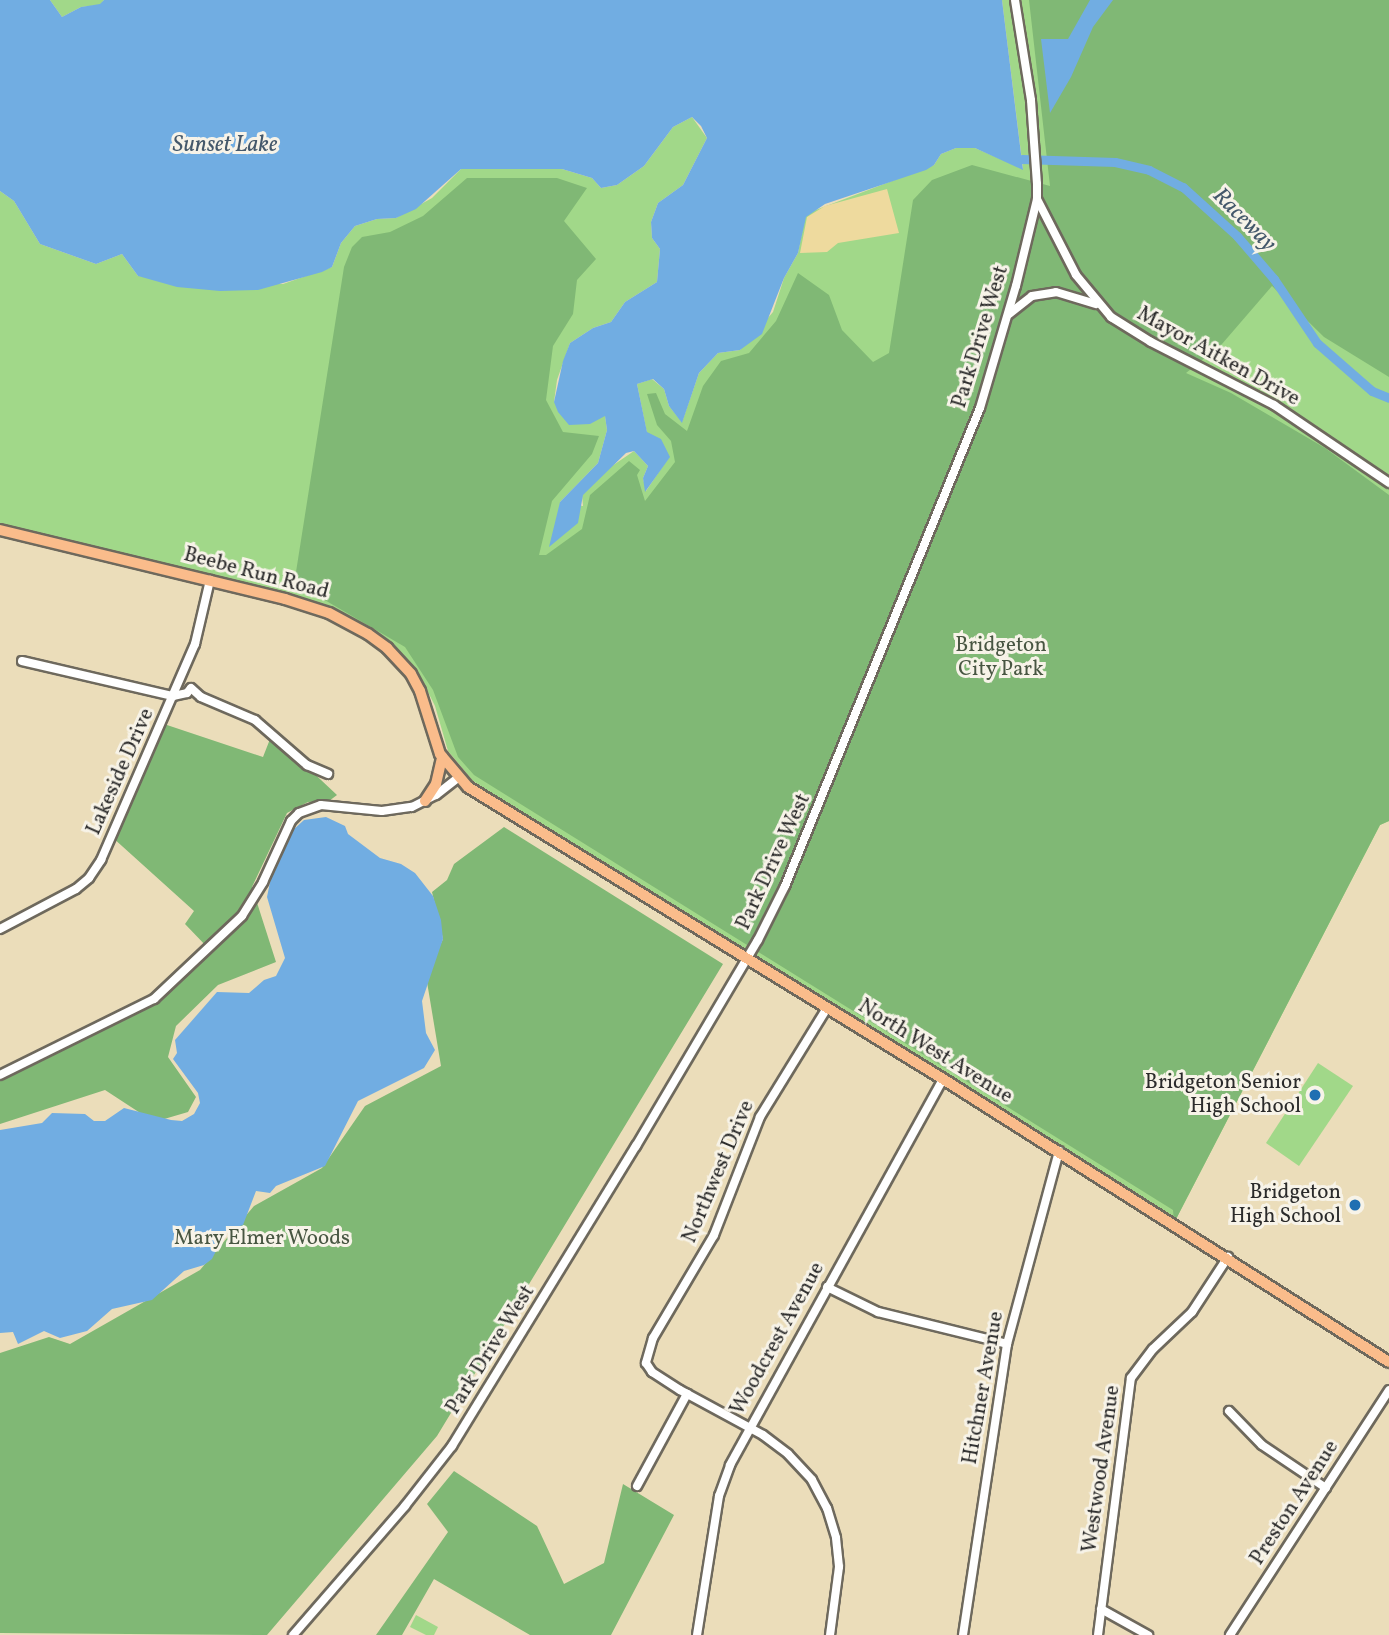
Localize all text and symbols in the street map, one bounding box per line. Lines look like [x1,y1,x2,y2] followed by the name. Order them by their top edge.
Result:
[173,131,277,159] water label: Sunset Lake
[1206,182,1282,258] water label: Raceway
[947,262,1015,412] street label: Park Drive West
[1132,302,1304,412] street label: Mayor Aitken Drive
[181,543,331,605] street label: Beebe Run Road
[955,633,1047,683] park label: Bridgeton City Park
[82,705,160,839] street label: Lakeside Drive
[731,789,817,935] street label: Park Drive West
[853,994,1017,1110] street label: North West Avenue
[1145,1070,1301,1120] place label: Bridgeton Senior High School
[1307,1087,1323,1103] marker: Bridgeton Senior High School
[678,1097,760,1247] street label: Northwest Drive
[1230,1180,1341,1230] place label: Bridgeton High School
[1347,1197,1363,1213] marker: Bridgeton High School
[173,1226,351,1252] park label: Mary Elmer Woods
[726,1258,830,1420] street label: Woodcrest Avenue
[441,1280,541,1420] street label: Park Drive West
[958,1310,1010,1466] street label: Hitchner Avenue
[1078,1384,1126,1554] street label: Westwood Avenue
[1245,1436,1345,1570] street label: Preston Avenue

